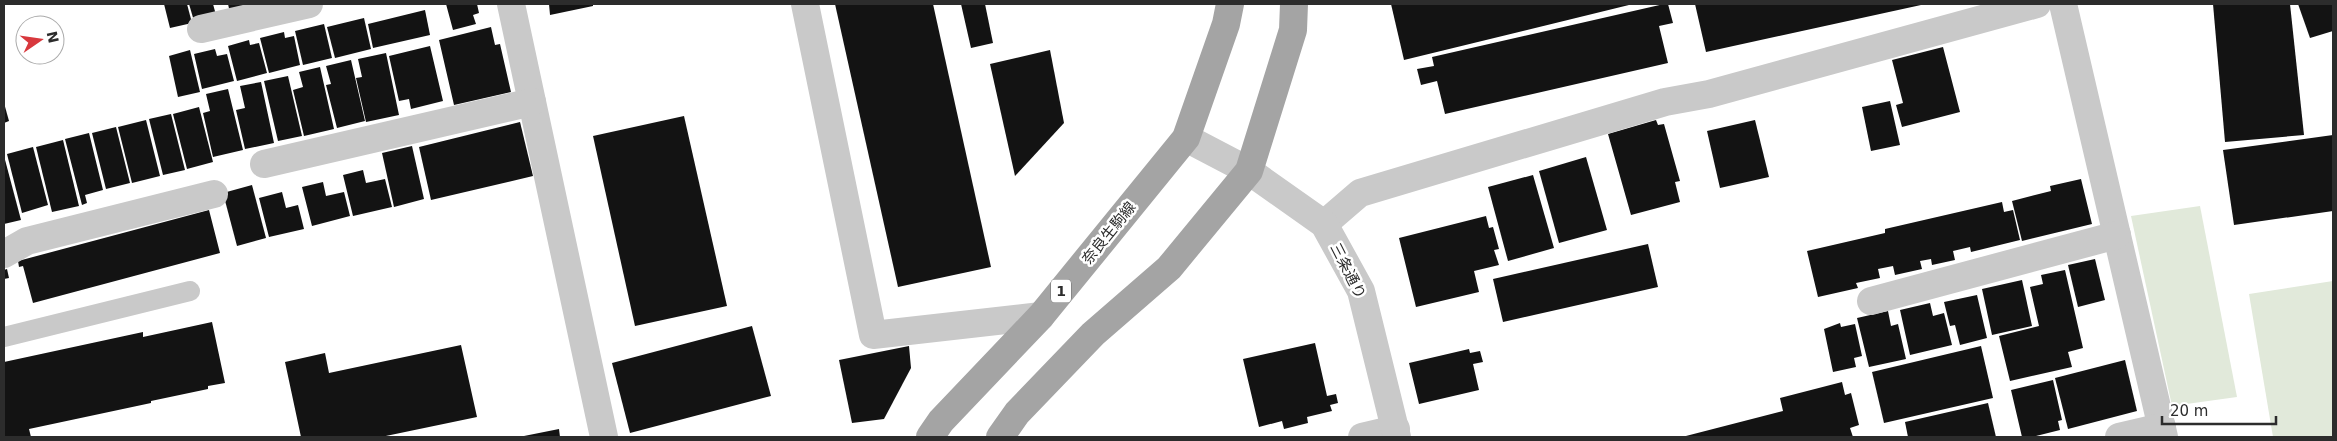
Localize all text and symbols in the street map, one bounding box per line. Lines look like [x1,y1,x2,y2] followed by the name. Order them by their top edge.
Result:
[15,15,65,65] north arrow
[44,30,62,45] text: N
[1078,198,1140,268] street label: 奈良生駒線
[1326,240,1370,302] street label: 三条通り
[1051,280,1071,302] road number: 1
[2162,394,2276,426] scale bar
[2170,402,2208,420] text: 20 m

